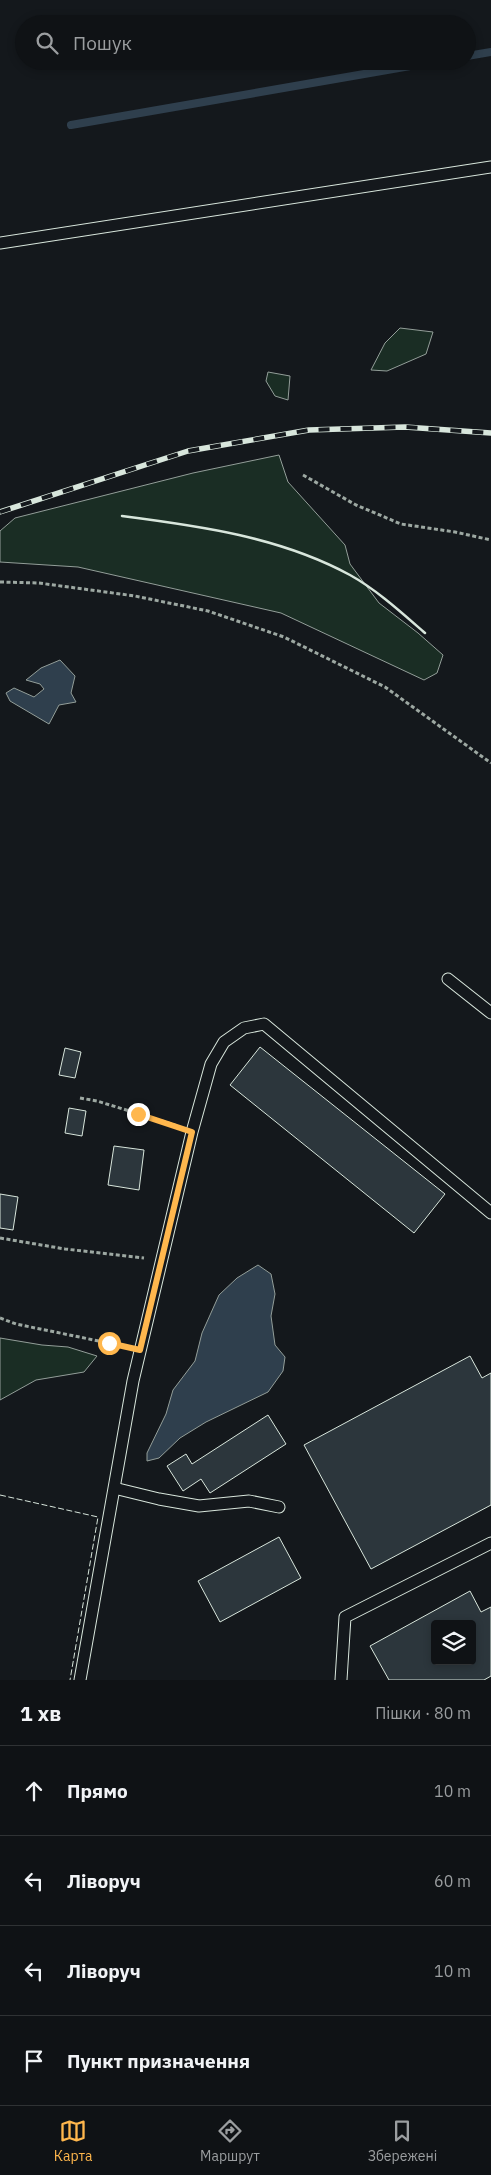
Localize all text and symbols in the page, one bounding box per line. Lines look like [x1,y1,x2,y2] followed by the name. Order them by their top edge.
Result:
[15,15,476,70] search box
[33,29,61,57] icon: search
[73,31,132,55] text: Пошук
[127,1103,150,1126] route end
[98,1332,121,1355] route start
[431,1620,476,1665] map controls
[431,1620,476,1665] button: layers
[20,1699,61,1727] text: 1 хв
[375,1703,471,1723] text: Пішки · 80 m
[20,1777,48,1805] icon: ahead
[67,1779,128,1803] text: Прямо
[434,1781,471,1801] text: 10 m
[20,1867,48,1895] icon: left
[67,1869,141,1893] text: Ліворуч
[434,1871,471,1891] text: 60 m
[20,1957,48,1985] icon: left
[67,1959,141,1983] text: Ліворуч
[434,1961,471,1981] text: 10 m
[20,2047,48,2075] icon: arrive
[67,2049,250,2073] text: Пункт призначення
[54,2117,92,2165] tab: Карта
[200,2117,260,2165] tab: Маршрут
[368,2117,437,2165] tab: Збережені

